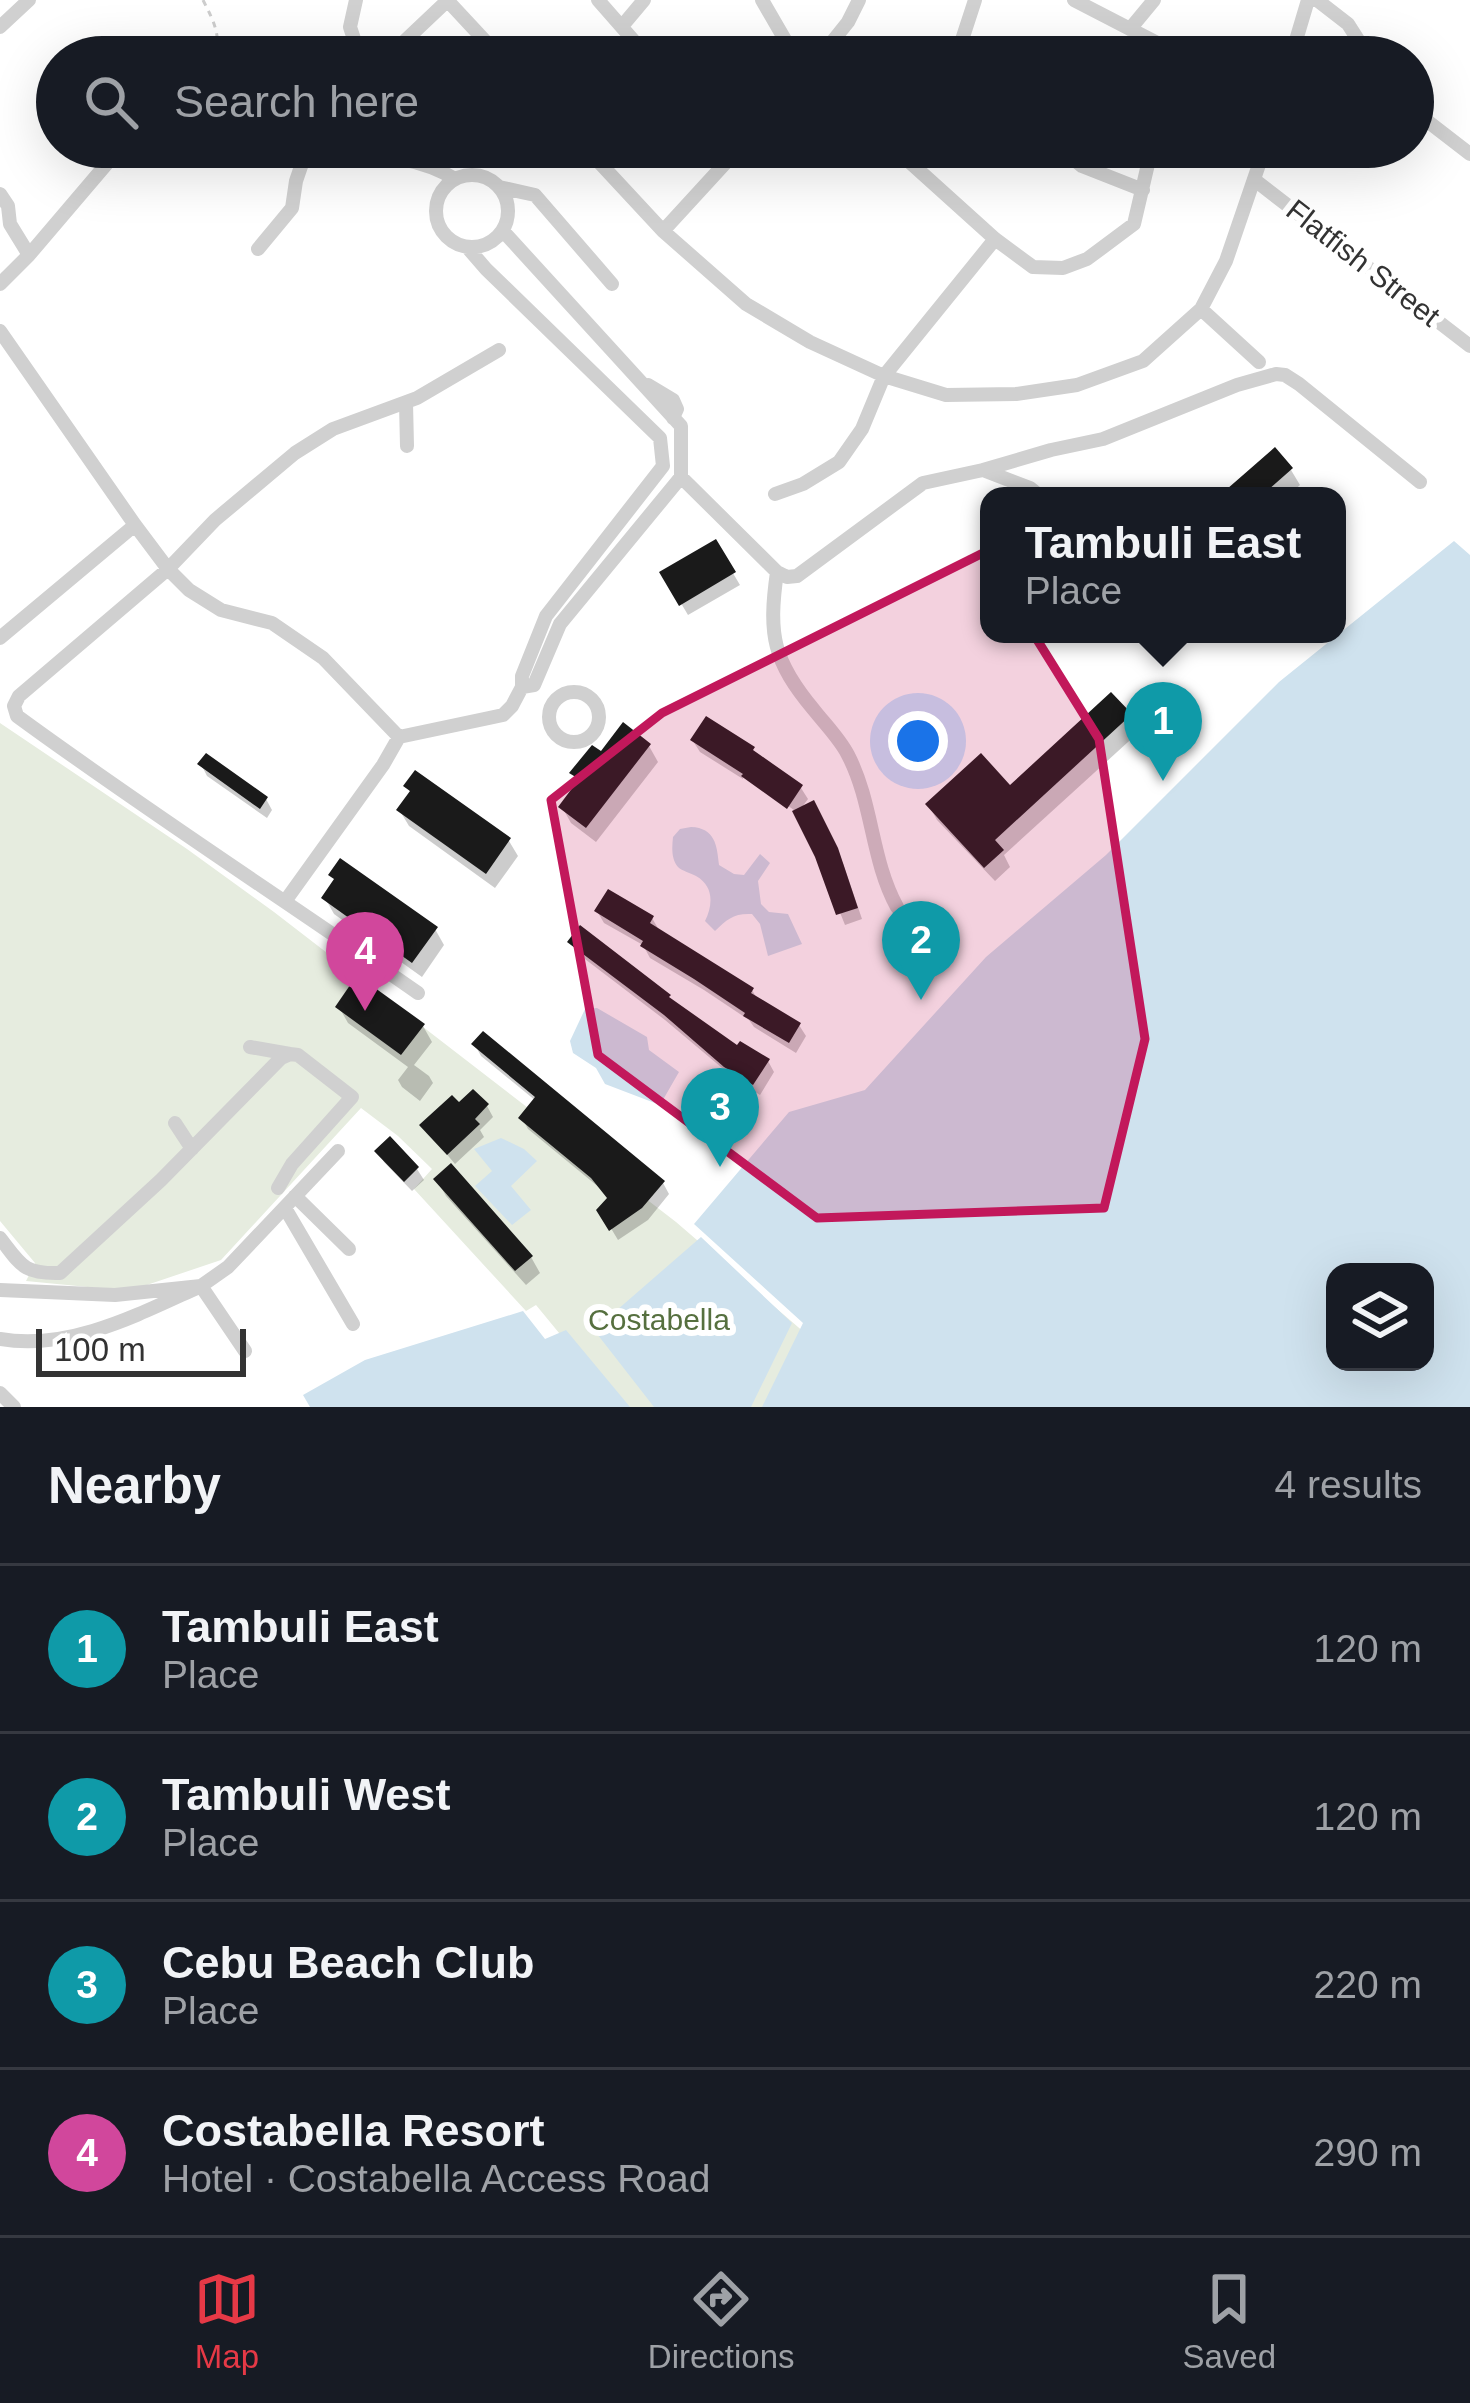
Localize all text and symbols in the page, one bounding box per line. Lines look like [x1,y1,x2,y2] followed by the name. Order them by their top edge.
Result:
[36,36,1434,168] search box
[78,69,144,135] icon: search
[174,76,419,127] text: Search here
[1280,193,1447,333] street label: Flatfish Street
[980,487,1346,643] popup
[1025,517,1301,568] text: Tambuli East
[1025,569,1122,612] text: Place
[1124,682,1202,781] pin: 1
[888,711,948,771] your location
[882,901,960,1000] pin: 2
[326,912,404,1011] pin: 4
[681,1068,759,1167] pin: 3
[1326,1263,1434,1371] map controls
[1326,1263,1434,1371] button: layers
[588,1303,730,1336] park label: Costabella
[36,1323,246,1376] scale bar
[54,1331,146,1368] text: 100 m
[48,1457,221,1514] text: Nearby
[1275,1463,1422,1506] text: 4 results
[162,1601,439,1652] text: Tambuli East
[76,1627,98,1670] text: 1
[1314,1627,1422,1670] text: 120 m
[162,1653,260,1696] text: Place
[162,1769,450,1820] text: Tambuli West
[76,1795,98,1838] text: 2
[1314,1795,1422,1838] text: 120 m
[162,1821,260,1864] text: Place
[162,1937,535,1988] text: Cebu Beach Club
[76,1963,98,2006] text: 3
[1314,1963,1422,2006] text: 220 m
[162,1989,260,2032] text: Place
[162,2105,545,2156] text: Costabella Resort
[76,2131,98,2174] text: 4
[1314,2131,1422,2174] text: 290 m
[162,2157,710,2200] text: Hotel · Costabella Access Road
[194,2266,260,2376] tab: Map
[648,2266,795,2376] tab: Directions
[1182,2266,1276,2376] tab: Saved

